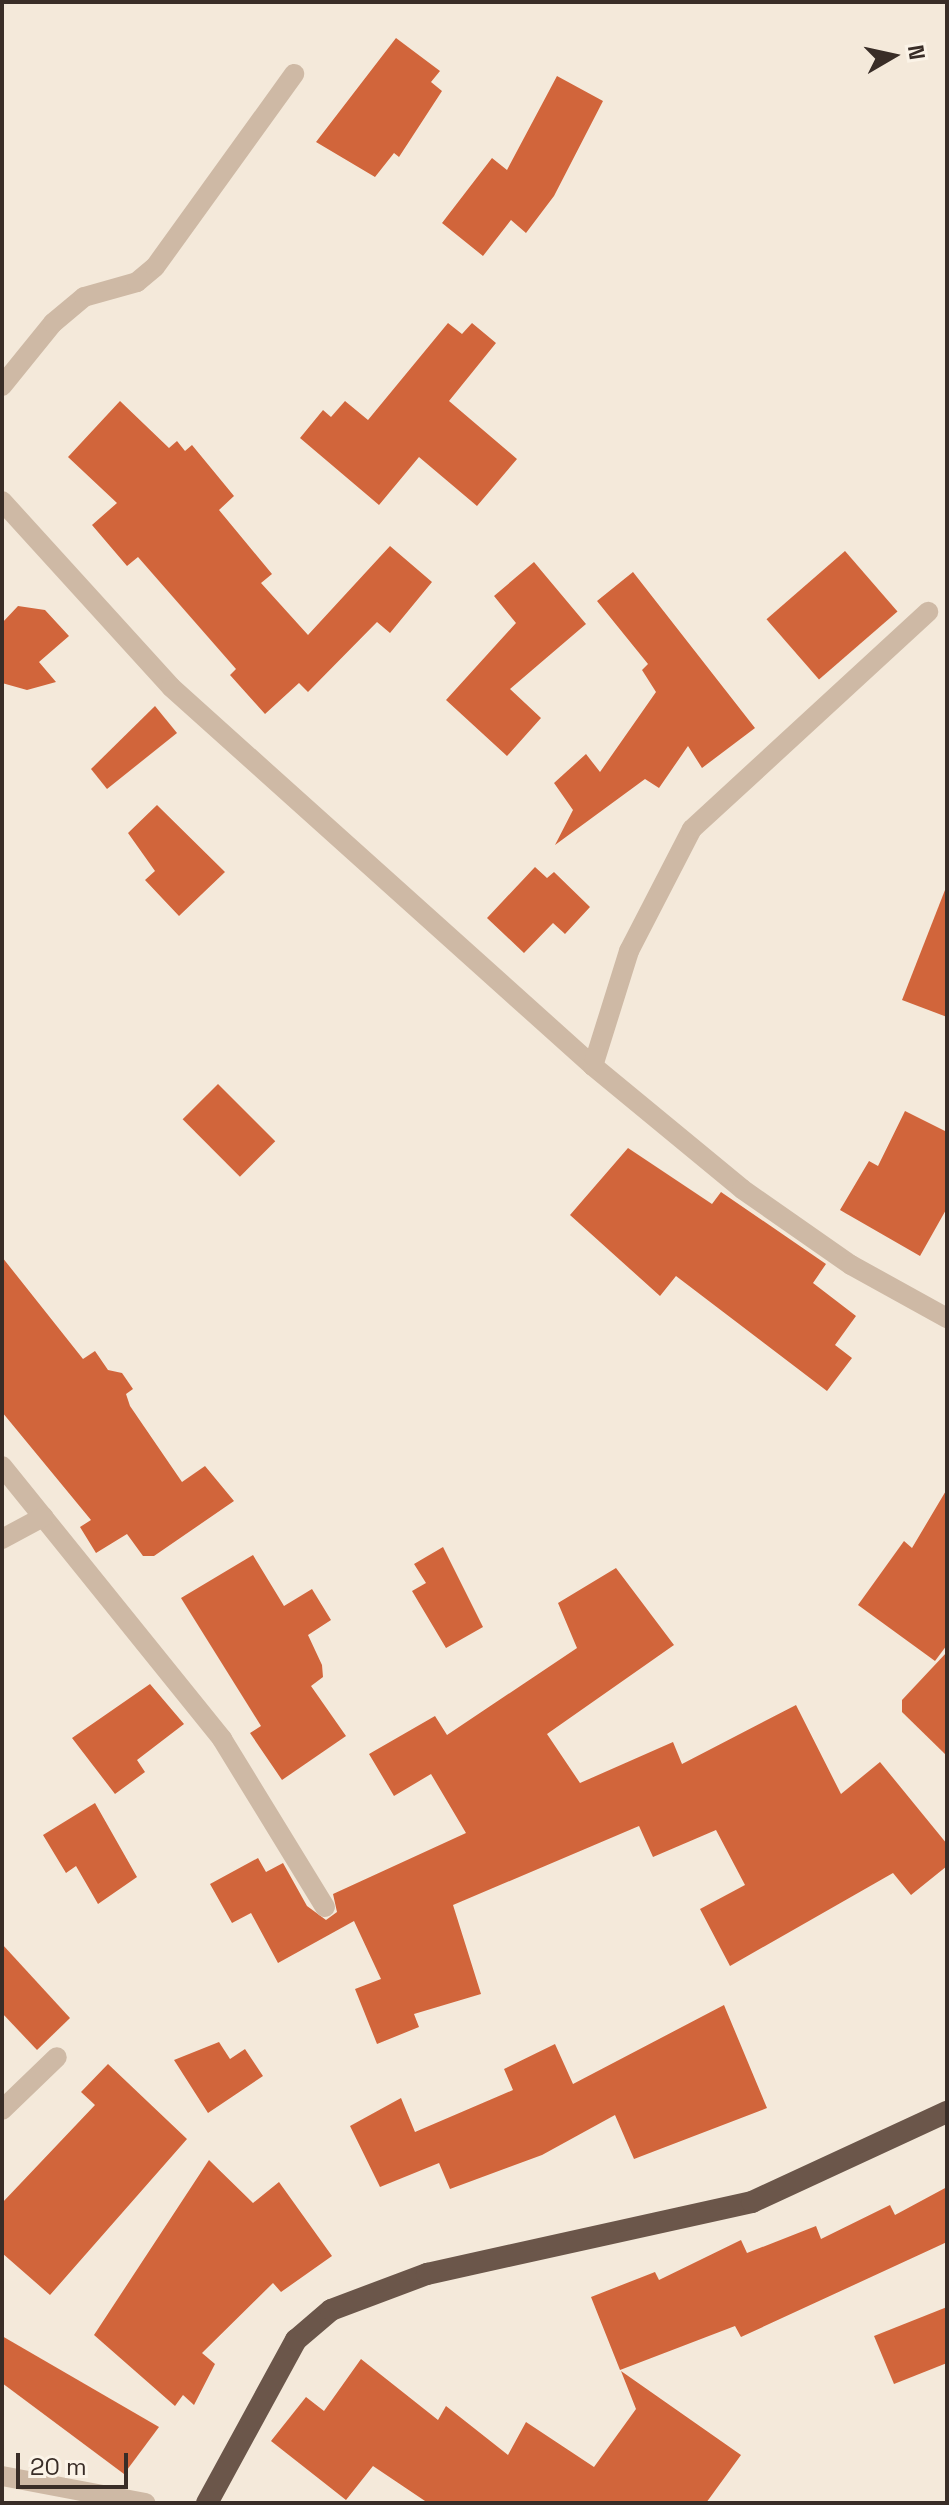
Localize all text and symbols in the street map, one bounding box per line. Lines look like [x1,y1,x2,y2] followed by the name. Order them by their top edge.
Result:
[853,16,933,96] north arrow
[902,43,932,62] text: N
[20,2437,132,2487] scale bar
[30,2451,87,2482] text: 20 m

